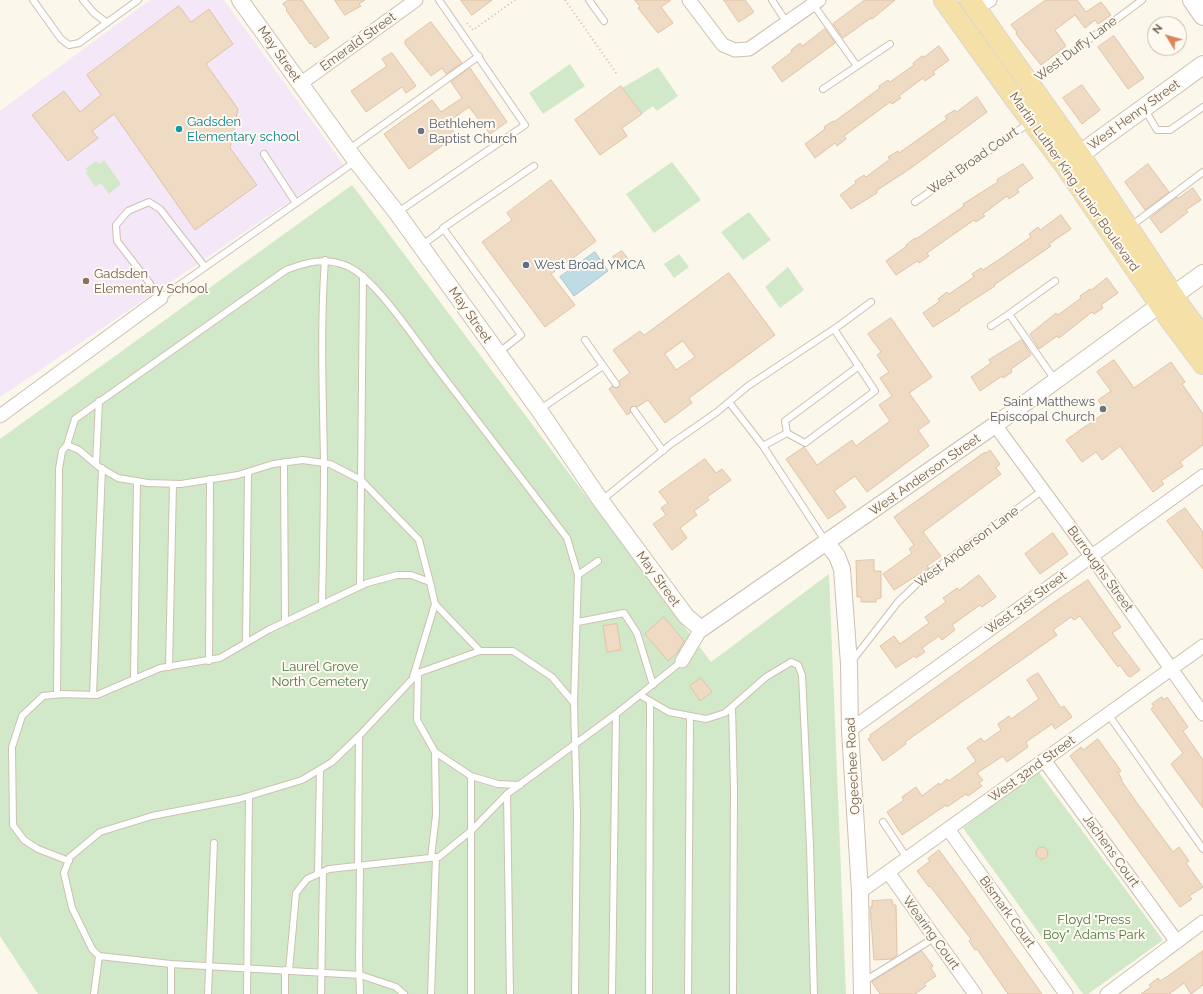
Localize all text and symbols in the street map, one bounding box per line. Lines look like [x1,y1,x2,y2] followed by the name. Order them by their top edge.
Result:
[317,9,399,75] street label: Emerald Street
[1032,13,1120,85] street label: West Duffy Lane
[1147,16,1187,56] north arrow
[1150,22,1166,36] text: N
[254,23,304,85] street label: May Street
[1085,76,1183,154] street label: West Henry Street
[1006,89,1142,275] street label: Martin Luther King Junior Boulevard
[187,114,300,145] place label: Gadsden Elementary school
[429,116,517,147] place label: Bethlehem Baptist Church
[174,124,184,134] marker: Gadsden Elementary school
[925,124,1021,198] street label: West Broad Court
[416,126,426,136] marker: Bethlehem Baptist Church
[534,257,645,273] place label: West Broad YMCA
[521,260,531,270] marker: West Broad YMCA
[94,266,208,297] place label: Gadsden Elementary School
[81,276,91,286] marker: Gadsden Elementary School
[445,284,495,346] street label: May Street
[990,394,1095,425] place label: Saint Matthews Episcopal Church
[1098,404,1108,414] marker: Saint Matthews Episcopal Church
[867,431,983,519] street label: West Anderson Street
[912,503,1022,591] street label: West Anderson Lane
[1064,523,1136,615] street label: Burroughs Street
[633,548,683,610] street label: May Street
[982,568,1070,638] street label: West 31st Street
[271,659,369,690] park label: Laurel Grove North Cemetery
[843,717,863,815] street label: Ogeechee Road
[986,732,1078,806] street label: West 32nd Street
[1079,812,1143,890] street label: Jachens Court
[976,873,1038,951] street label: Bismark Court
[899,893,963,973] street label: Wearing Court
[1043,912,1145,943] park label: Floyd "Press Boy" Adams Park

